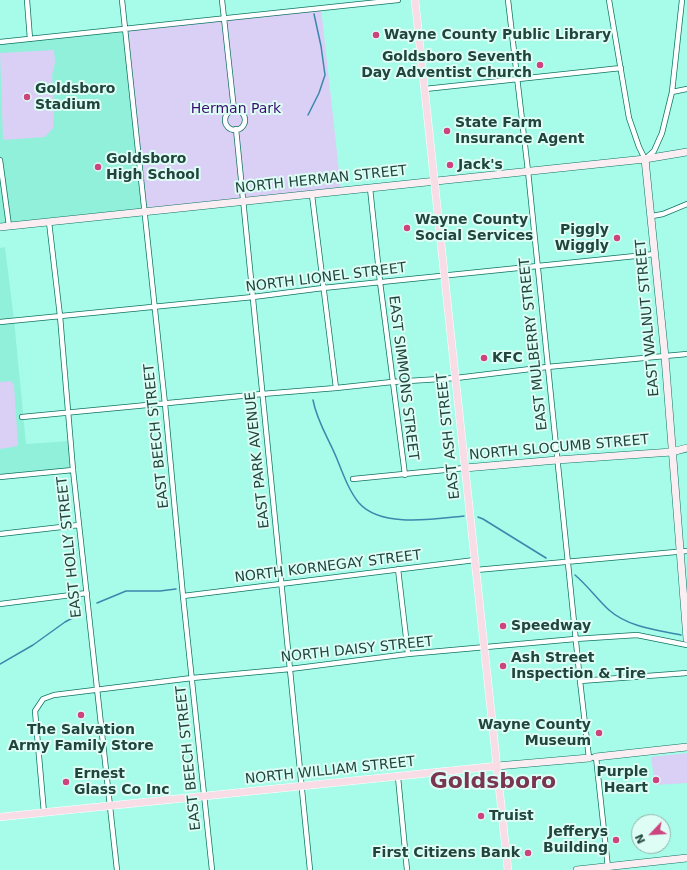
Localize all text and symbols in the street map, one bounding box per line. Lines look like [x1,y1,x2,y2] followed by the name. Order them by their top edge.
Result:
[384,27,611,43] place label: Wayne County Public Library
[371,30,381,40] marker: Wayne County Public Library
[361,49,532,82] place label: Goldsboro Seventh Day Adventist Church
[535,60,545,70] marker: Goldsboro Seventh Day Adventist Church
[35,81,115,114] place label: Goldsboro Stadium
[22,92,32,102] marker: Goldsboro Stadium
[191,101,281,117] park label: Herman Park
[455,115,584,148] place label: State Farm Insurance Agent
[442,126,452,136] marker: State Farm Insurance Agent
[106,151,200,184] place label: Goldsboro High School
[458,157,503,173] place label: Jack's
[445,160,455,170] marker: Jack's
[93,162,103,172] marker: Goldsboro High School
[234,163,408,197] street label: NORTH HERMAN STREET
[415,212,533,244] place label: Wayne County Social Services
[555,222,609,254] place label: Piggly Wiggly
[402,223,412,233] marker: Wayne County Social Services
[612,233,622,243] marker: Piggly Wiggly
[633,239,663,397] street label: EAST WALNUT STREET
[517,257,551,431] street label: EAST MULBERRY STREET
[245,260,407,296] street label: NORTH LIONEL STREET
[385,295,421,461] street label: EAST SIMMONS STREET
[492,350,523,366] place label: KFC
[479,353,489,363] marker: KFC
[141,363,173,509] street label: EAST BEECH STREET
[434,372,464,500] street label: EAST ASH STREET
[242,391,274,529] street label: EAST PARK AVENUE
[468,432,650,464] street label: NORTH SLOCUMB STREET
[54,476,86,618] street label: EAST HOLLY STREET
[234,547,422,587] street label: NORTH KORNEGAY STREET
[511,618,591,634] place label: Speedway
[498,621,508,631] marker: Speedway
[280,634,434,666] street label: NORTH DAISY STREET
[511,650,646,682] place label: Ash Street Inspection & Tire
[498,661,508,671] marker: Ash Street Inspection & Tire
[173,685,205,831] street label: EAST BEECH STREET
[76,710,86,720] marker: The Salvation Army Family Store
[478,717,591,750] place label: Wayne County Museum
[8,722,154,754] place label: The Salvation Army Family Store
[594,728,604,738] marker: Wayne County Museum
[244,754,416,788] street label: NORTH WILLIAM STREET
[597,764,648,796] place label: Purple Heart
[74,766,170,798] place label: Ernest Glass Co Inc
[430,769,556,795] district label: Goldsboro
[651,775,661,785] marker: Purple Heart
[61,777,71,787] marker: Ernest Glass Co Inc
[489,808,534,824] place label: Truist
[476,811,486,821] marker: Truist
[631,814,671,854] north arrow
[543,824,608,856] place label: Jefferys Building
[633,832,648,846] text: N
[611,835,621,845] marker: Jefferys Building
[372,845,520,861] place label: First Citizens Bank
[523,848,533,858] marker: First Citizens Bank

